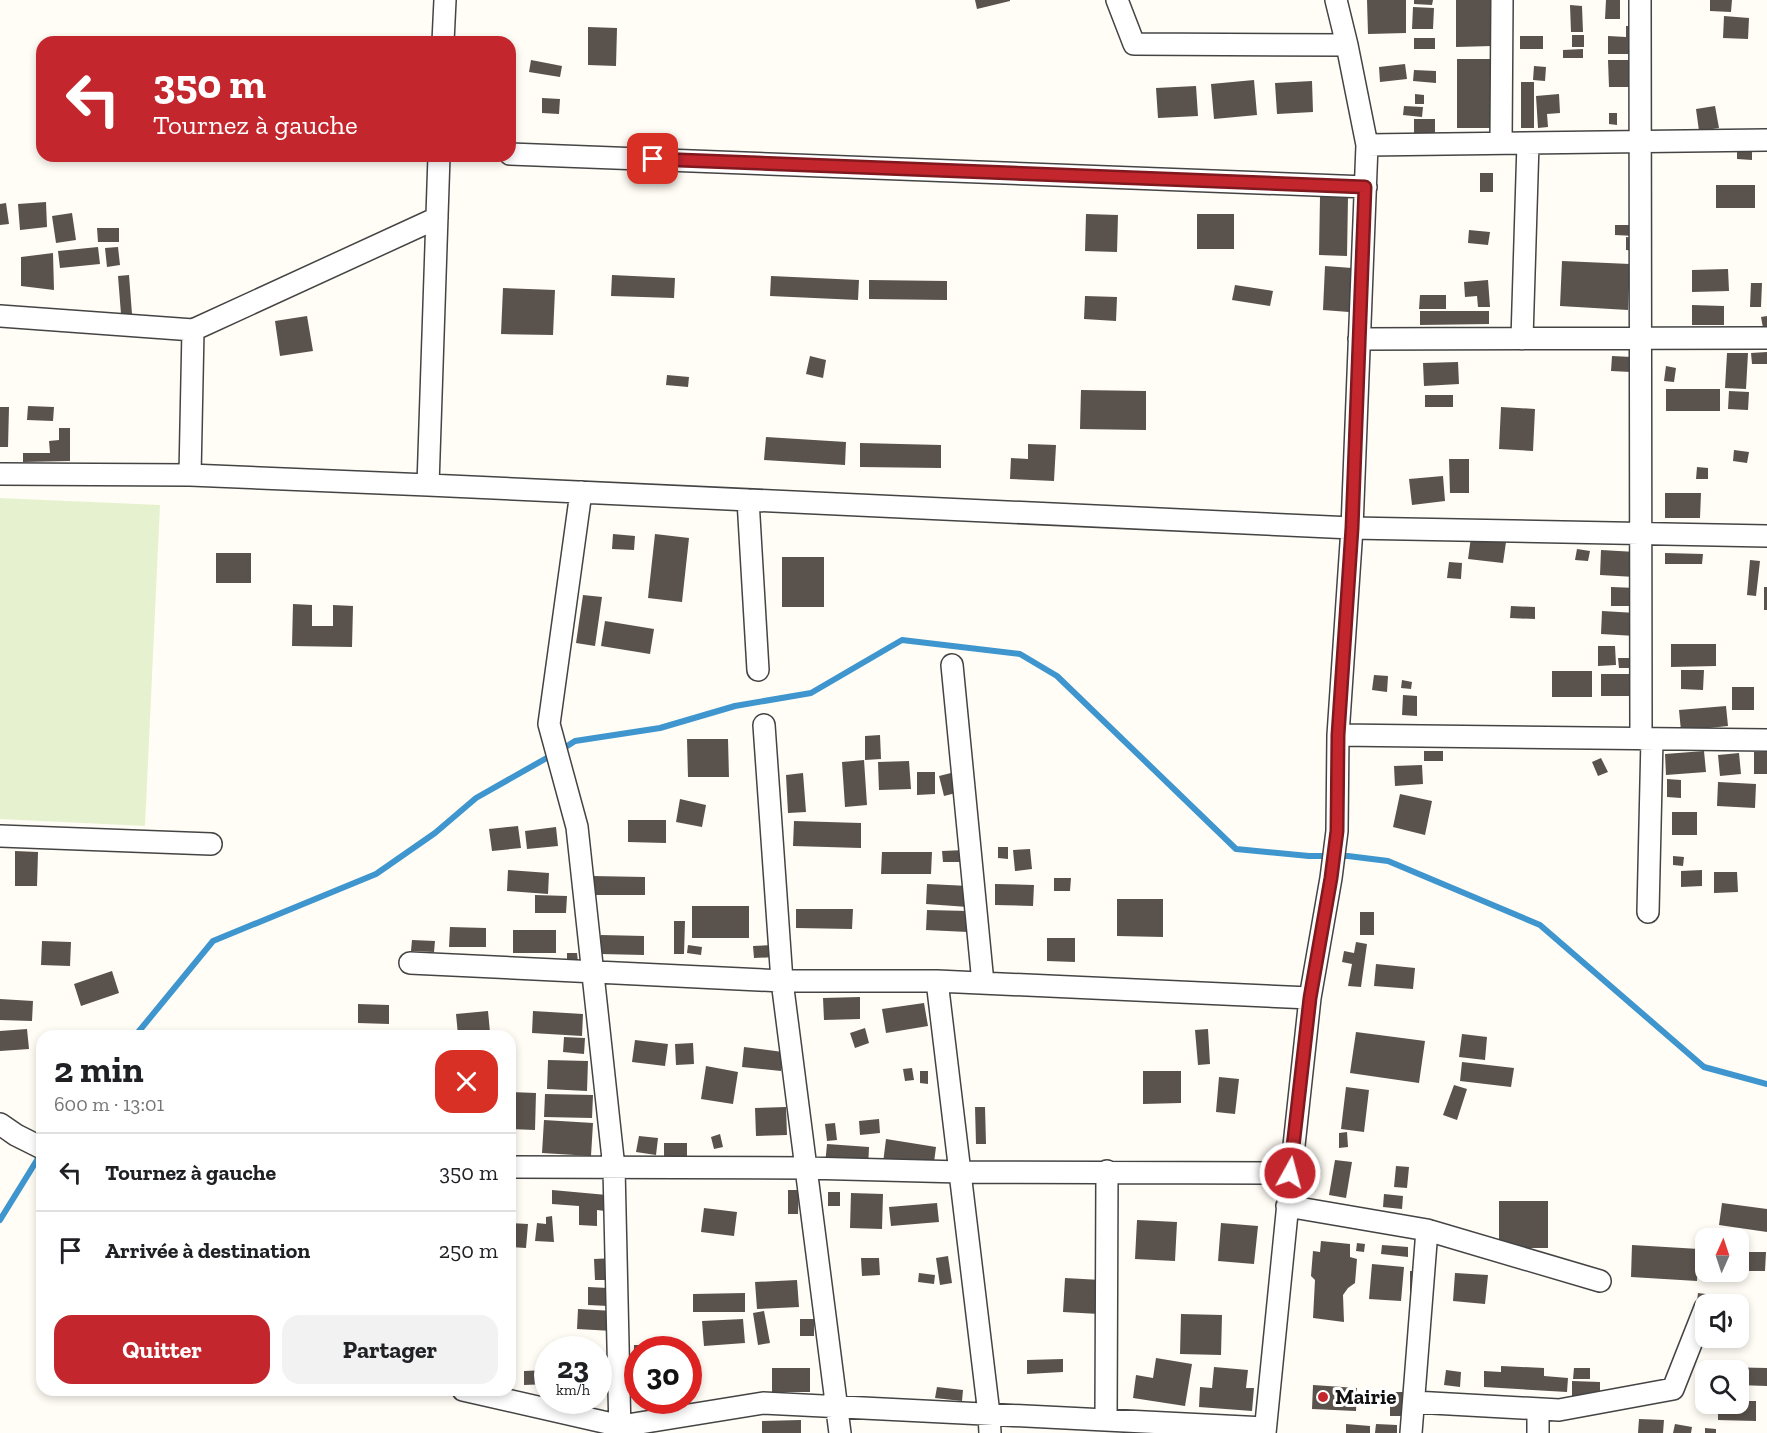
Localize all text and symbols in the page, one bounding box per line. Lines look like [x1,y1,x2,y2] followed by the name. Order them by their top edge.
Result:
[153,58,266,109] text: 350 m
[54,60,132,138] icon: left
[153,109,358,141] text: Tournez à gauche
[627,133,678,184] pin
[636,142,669,175] icon: arrive
[54,1048,144,1091] text: 2 min
[435,1050,498,1113] button: close
[54,1092,164,1116] text: 600 m · 13:01
[1258,1141,1322,1205] position arrow
[54,1156,87,1189] icon: left
[105,1159,276,1186] text: Tournez à gauche
[439,1159,498,1186] text: 350 m
[1695,1228,1749,1282] north arrow
[1695,1228,1749,1414] map controls
[54,1234,87,1267] icon: arrive
[105,1237,310,1264] text: Arrivée à destination
[439,1237,498,1264] text: 250 m
[1695,1294,1749,1348] button: sound
[54,1315,270,1384] button: Quitter
[282,1315,498,1384] button: Partager
[624,1336,702,1414] speed limit sign: 30
[557,1350,589,1386] text: 23
[1695,1360,1749,1414] button: search
[556,1381,590,1399] text: km/h
[1335,1384,1396,1409] place label: Mairie
[1316,1390,1330,1404] marker: Mairie

